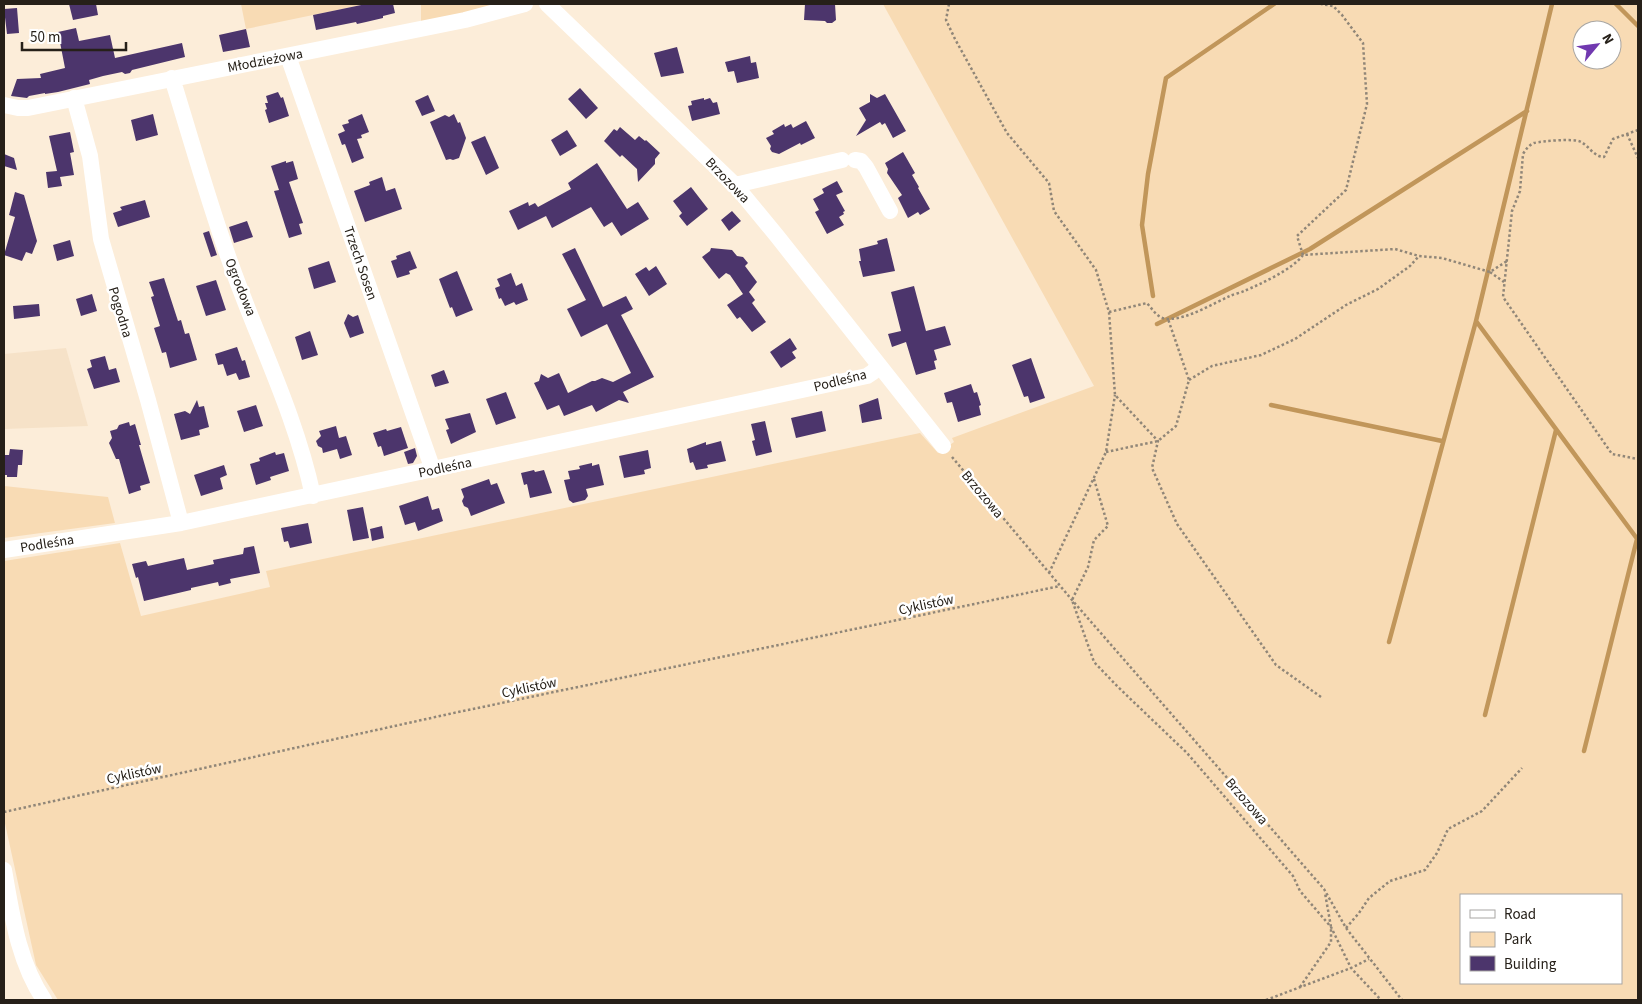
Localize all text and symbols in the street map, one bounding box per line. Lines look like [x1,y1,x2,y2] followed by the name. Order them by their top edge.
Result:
[22,20,126,52] scale bar
[1572,20,1622,70] north arrow
[30,27,60,48] text: 50 m
[1596,30,1618,48] text: N
[226,44,305,78] street label: Młodzieżowa
[700,153,754,208] street label: Brzozowa
[338,224,382,303] street label: Trzech Sosen
[219,255,261,319] street label: Ogrodowa
[103,284,137,340] street label: Pogodna
[812,365,869,397] street label: Podleśna
[417,453,474,483] street label: Podleśna
[956,467,1008,523] street label: Brzozowa
[19,530,75,558] street label: Podleśna
[897,589,956,621] street label: Cyklistów
[500,672,559,704] street label: Cyklistów
[105,758,164,790] street label: Cyklistów
[1220,774,1272,830] street label: Brzozowa
[1460,894,1622,984] legend
[1504,904,1536,925] text: Road
[1504,929,1533,950] text: Park
[1504,954,1557,975] text: Building

